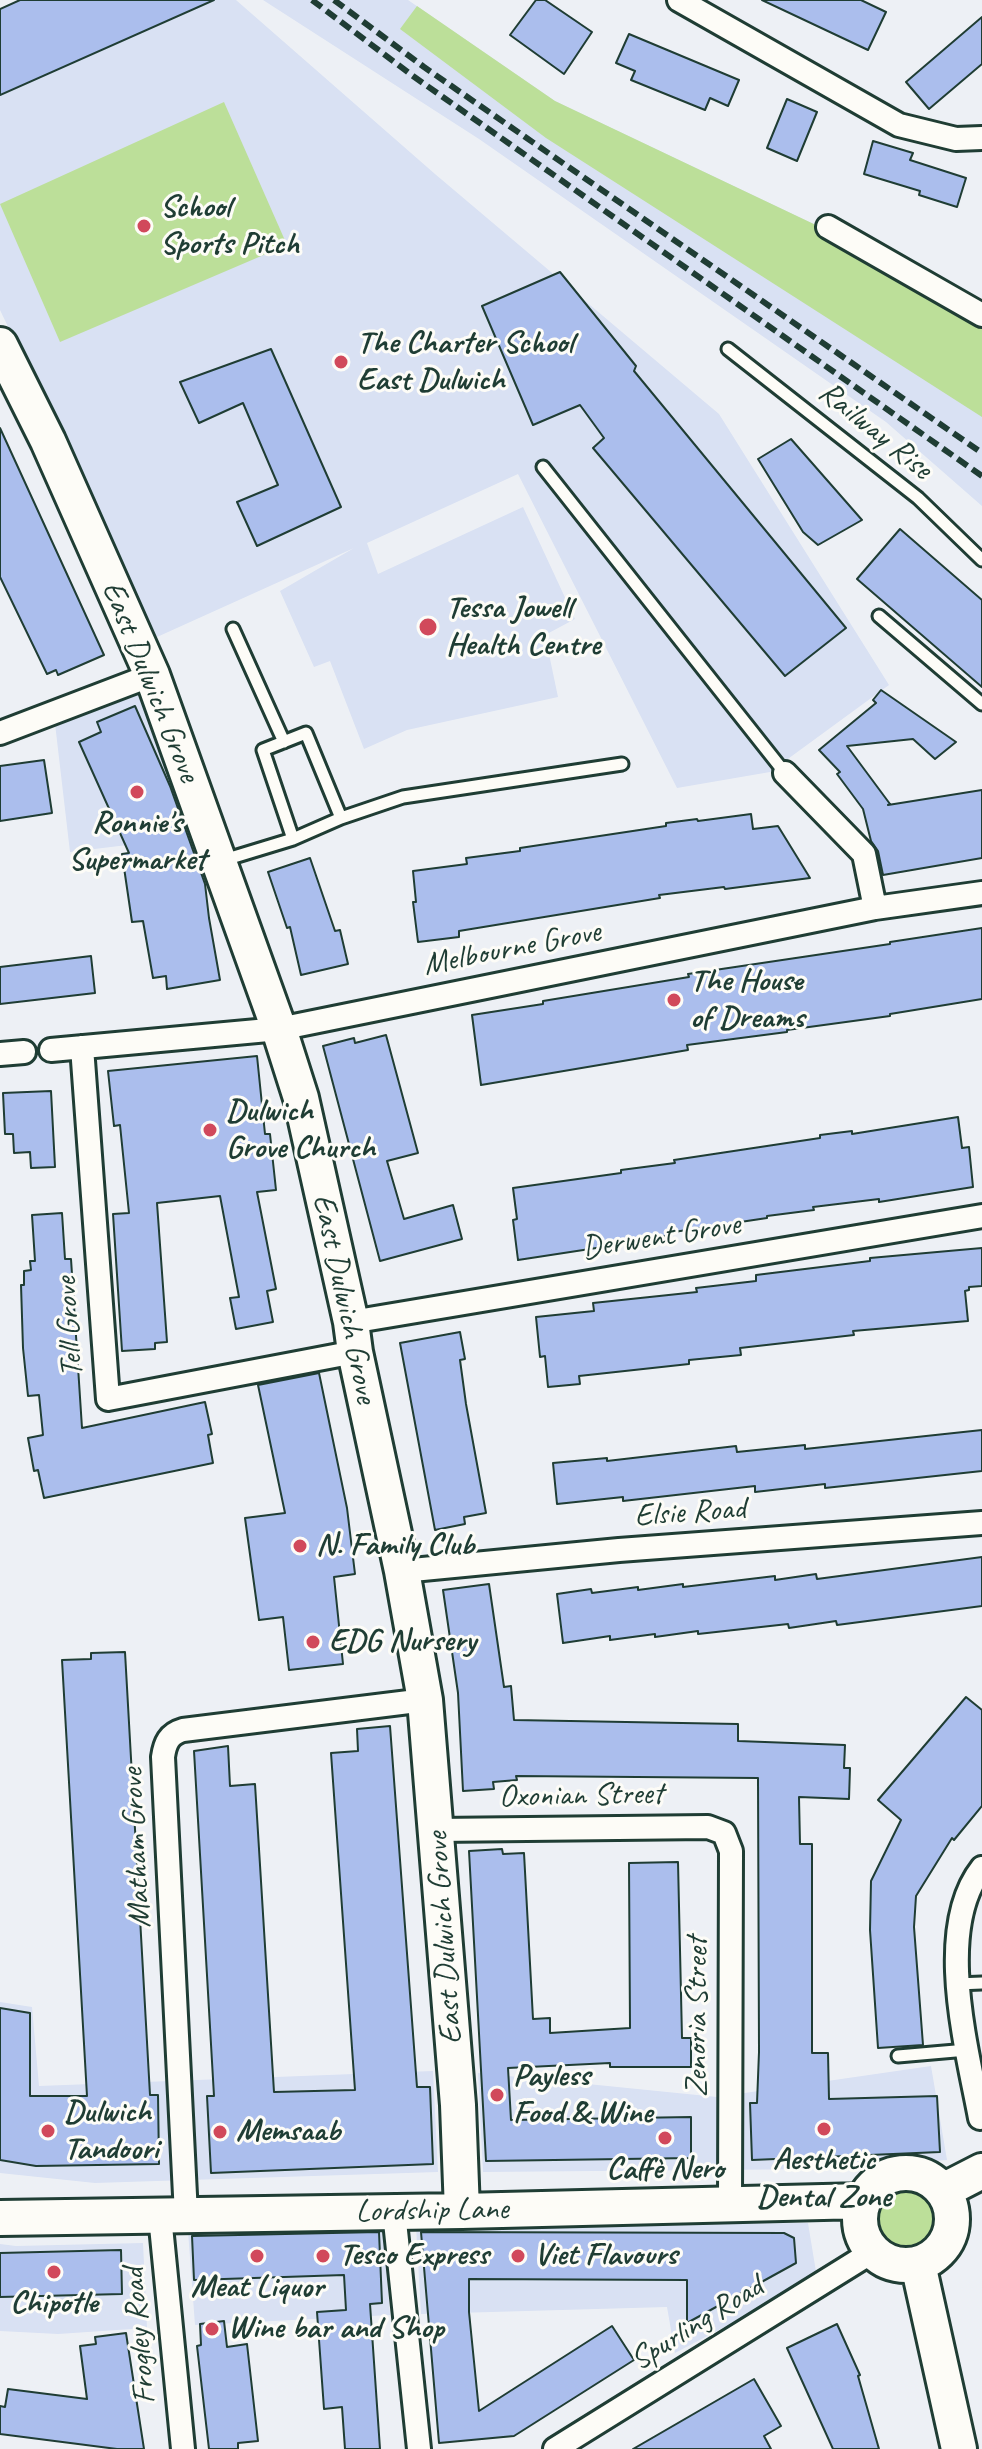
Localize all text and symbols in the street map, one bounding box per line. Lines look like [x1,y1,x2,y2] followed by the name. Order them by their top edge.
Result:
[160,189,299,264] place label: School Sports Pitch
[135,217,153,235] marker: School Sports Pitch
[357,325,573,400] place label: The Charter School East Dulwich
[332,353,350,371] marker: The Charter School East Dulwich
[810,374,940,488] street label: Railway Rise
[92,576,208,788] street label: East Dulwich Grove
[446,590,600,665] place label: Tessa Jowell Health Centre
[417,616,439,638] marker: Tessa Jowell Health Centre
[128,783,146,801] marker: Ronnie's Supermarket
[68,805,206,880] place label: Ronnie's Supermarket
[420,913,604,985] street label: Melbourne Grove
[690,963,804,1038] place label: The House of Dreams
[665,991,683,1009] marker: The House of Dreams
[226,1093,375,1168] place label: Dulwich Grove Church
[201,1121,219,1139] marker: Dulwich Grove Church
[303,1191,385,1407] street label: East Dulwich Grove
[579,1206,743,1268] street label: Derwent Grove
[47,1276,93,1378] street label: Tell Grove
[633,1490,747,1536] street label: Elsie Road
[316,1527,474,1565] place label: N. Family Club
[291,1537,309,1555] marker: N. Family Club
[329,1623,476,1661] place label: EDG Nursery
[304,1633,322,1651] marker: EDG Nursery
[114,1767,160,1929] street label: Matham Grove
[498,1775,664,1817] street label: Oxonian Street
[418,1831,472,2045] street label: East Dulwich Grove
[679,1937,717,2097] street label: Zenoria Street
[513,2058,652,2133] place label: Payless Food & Wine
[488,2086,506,2104] marker: Payless Food & Wine
[64,2094,159,2169] place label: Dulwich Tandoori
[236,2113,340,2151] place label: Memsaab
[815,2120,833,2138] marker: Aesthetic Dental Zone
[39,2122,57,2140] marker: Dulwich Tandoori
[211,2123,229,2141] marker: Memsaab
[656,2129,674,2147] marker: Caffè Nero
[757,2142,891,2217] place label: Aesthetic Dental Zone
[606,2151,724,2189] place label: Caffè Nero
[355,2190,509,2232] street label: Lordship Lane
[339,2237,489,2275] place label: Tesco Express
[534,2237,677,2275] place label: Viet Flavours
[248,2247,266,2265] marker: Meat Liquor
[314,2247,332,2265] marker: Tesco Express
[509,2247,527,2265] marker: Viet Flavours
[45,2263,63,2281] marker: Chipotle
[115,2266,165,2406] street label: Frogley Road
[624,2268,770,2380] street label: Spurling Road
[191,2269,323,2307] place label: Meat Liquor
[10,2285,98,2323] place label: Chipotle
[228,2310,444,2348] place label: Wine bar and Shop
[203,2320,221,2338] marker: Wine bar and Shop

